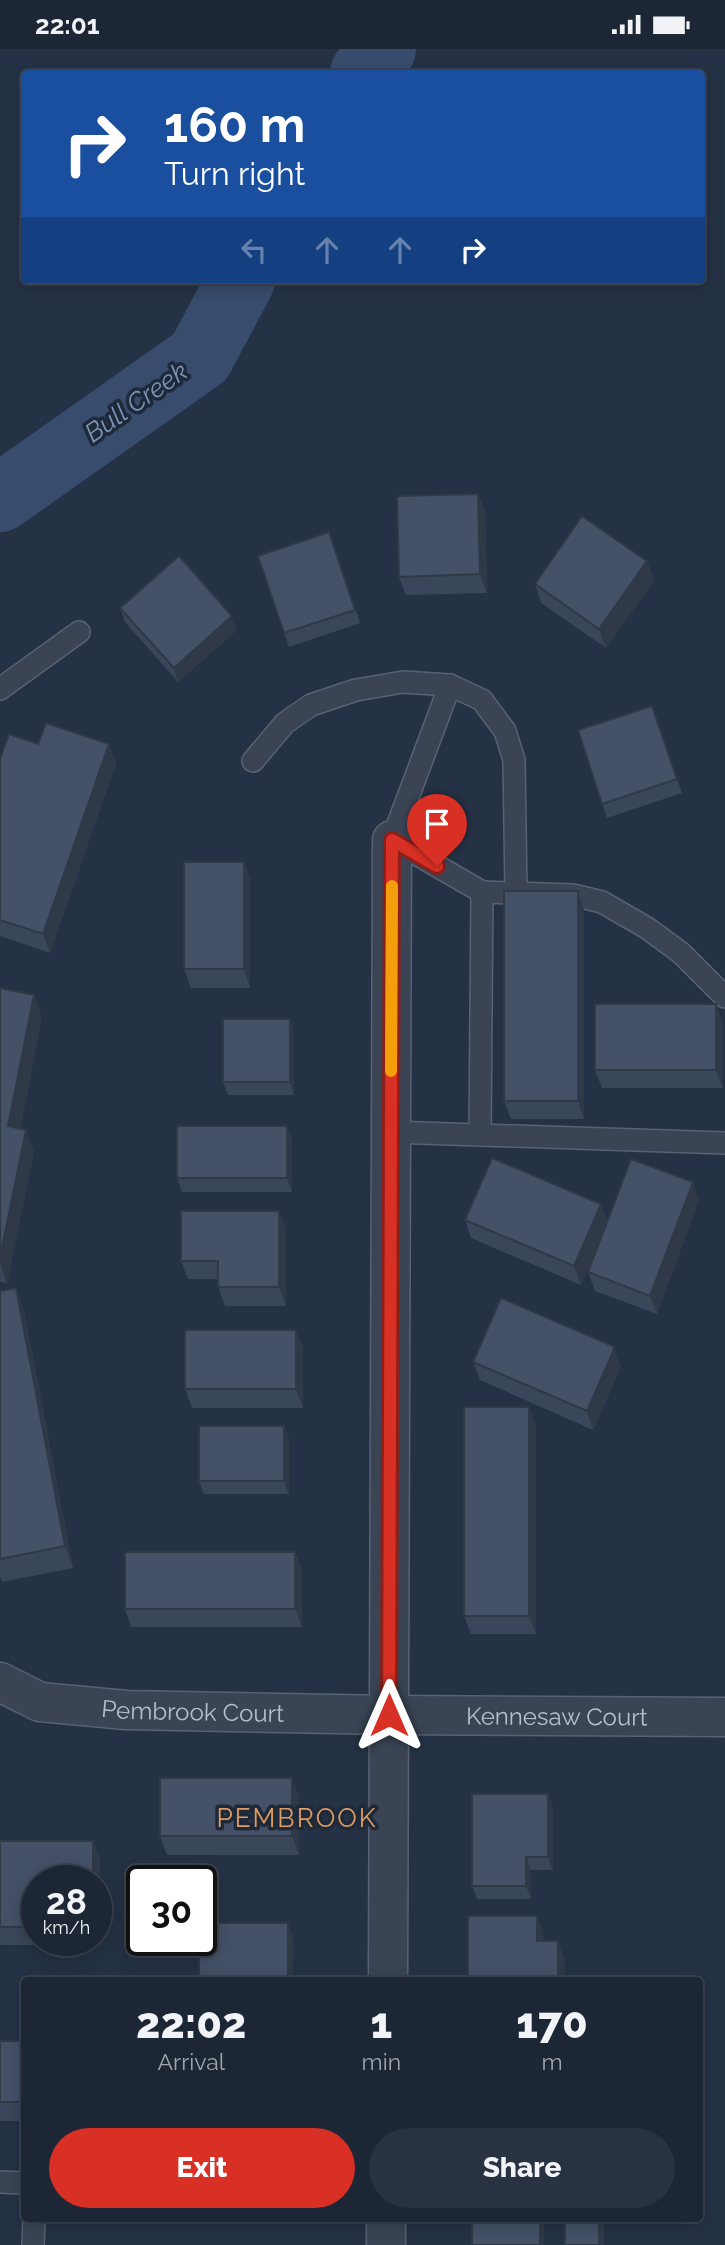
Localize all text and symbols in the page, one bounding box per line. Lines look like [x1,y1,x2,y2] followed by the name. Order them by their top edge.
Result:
[35,10,100,40] text: 22:01
[164,96,305,153] text: 160 m
[49,98,140,189] icon: right
[164,155,305,192] text: Turn right
[235,231,273,269] icon: left
[308,231,346,269] icon: ahead
[381,231,419,269] icon: ahead
[454,231,492,269] icon: right
[79,356,193,448] water label: Bull Creek
[407,794,467,866] pin
[418,805,456,843] icon: arrive
[352,1678,426,1752] position arrow
[100,1693,284,1728] street label: Pembrook Court
[466,1701,648,1731] street label: Kennesaw Court
[217,1803,377,1833] district label: PEMBROOK
[126,1865,217,1956] speed limit sign: 30
[46,1881,87,1922] text: 28
[43,1917,90,1938] text: km/h
[136,1999,246,2048] text: 22:02
[370,1999,392,2048] text: 1
[516,1999,588,2048] text: 170
[158,2048,225,2075] text: Arrival
[362,2048,401,2075] text: min
[541,2048,563,2075] text: m
[49,2128,355,2208] button: Exit
[369,2128,675,2208] button: Share

